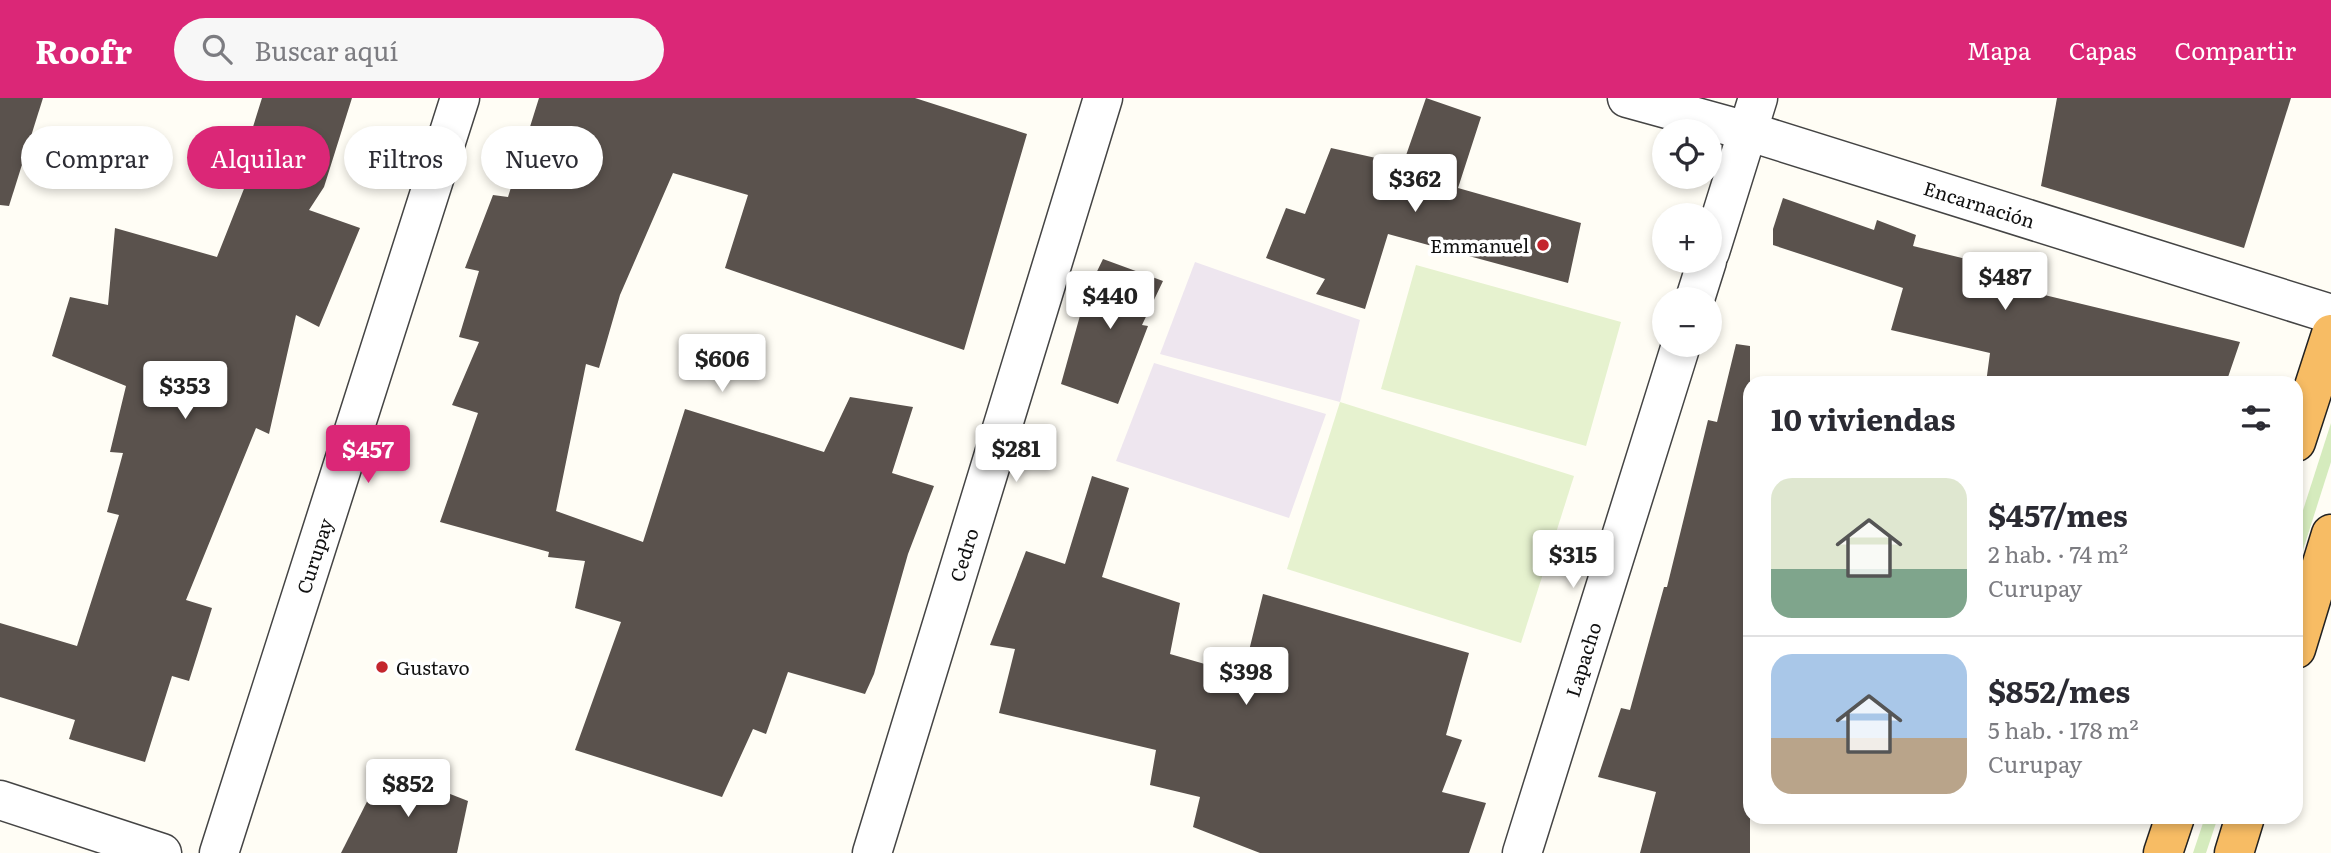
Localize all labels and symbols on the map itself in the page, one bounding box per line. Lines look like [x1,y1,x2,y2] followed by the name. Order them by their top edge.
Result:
[1374,155,1456,214] pin: $362
[1920,173,2039,234] street label: Encarnación
[1430,231,1529,259] place label: Emmanuel
[1535,237,1551,253] marker: Emmanuel
[1964,252,2046,312] pin: $487
[1069,272,1151,331] pin: $440
[681,334,763,394] pin: $606
[144,362,226,421] pin: $353
[975,424,1057,484] pin: $281
[327,426,409,485] pin: $457
[289,514,339,597] street label: Curupay
[942,524,985,585] street label: Cedro
[1532,531,1614,590] pin: $315
[1558,618,1607,700] street label: Lapacho
[1205,648,1287,707] pin: $398
[396,653,470,681] place label: Gustavo
[374,659,390,675] marker: Gustavo
[367,760,449,819] pin: $852

